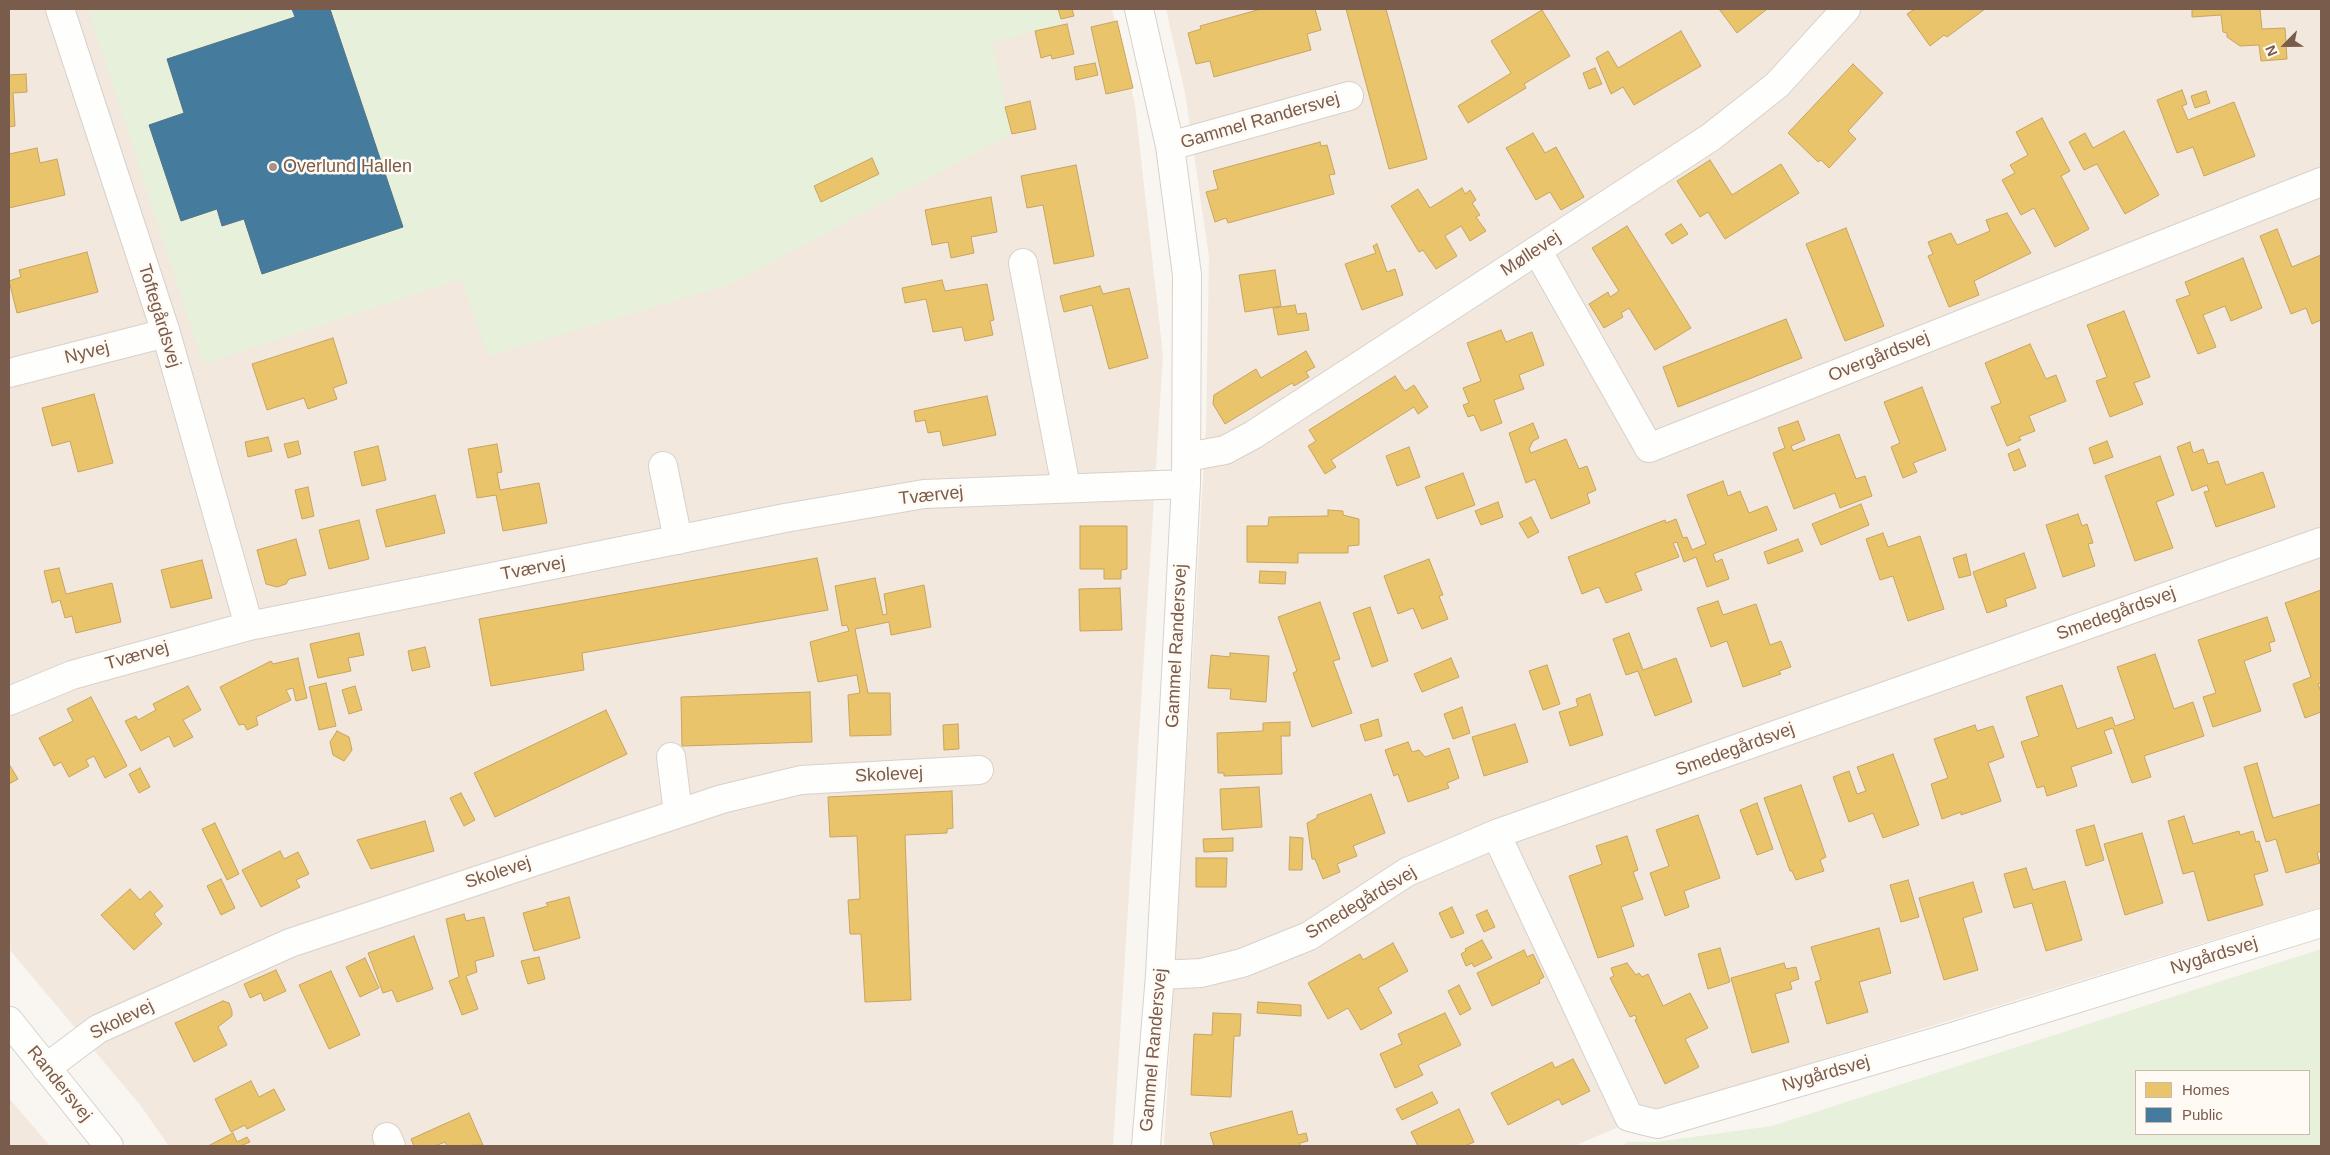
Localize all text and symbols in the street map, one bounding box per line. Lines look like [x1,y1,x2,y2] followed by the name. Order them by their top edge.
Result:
[2260,20,2310,70] north arrow
[2262,43,2281,59] text: N
[1178,88,1342,154] street label: Gammel Randersvej
[283,156,412,178] place label: Overlund Hallen
[267,161,279,173] marker: Overlund Hallen
[1497,227,1565,281] street label: Møllevej
[133,262,185,370] street label: Toftegårdsvej
[1825,327,1933,387] street label: Overgårdsvej
[63,337,111,369] street label: Nyvej
[898,482,964,510] street label: Tværvej
[499,552,567,586] street label: Tværvej
[1162,564,1192,728] street label: Gammel Randersvej
[2054,582,2178,646] street label: Smedegårdsvej
[103,637,171,675] street label: Tværvej
[1673,718,1797,782] street label: Smedegårdsvej
[854,762,924,788] street label: Skolevej
[462,852,534,894] street label: Skolevej
[1302,862,1420,944] street label: Smedegårdsvej
[2168,933,2260,979] street label: Nygårdsvej
[1136,967,1172,1133] street label: Gammel Randersvej
[87,995,157,1045] street label: Skolevej
[22,1042,96,1126] street label: Randersvej
[1780,1051,1872,1097] street label: Nygårdsvej
[2135,1070,2310,1135] legend
[2182,1081,2230,1098] text: Homes
[2182,1106,2223,1123] text: Public

